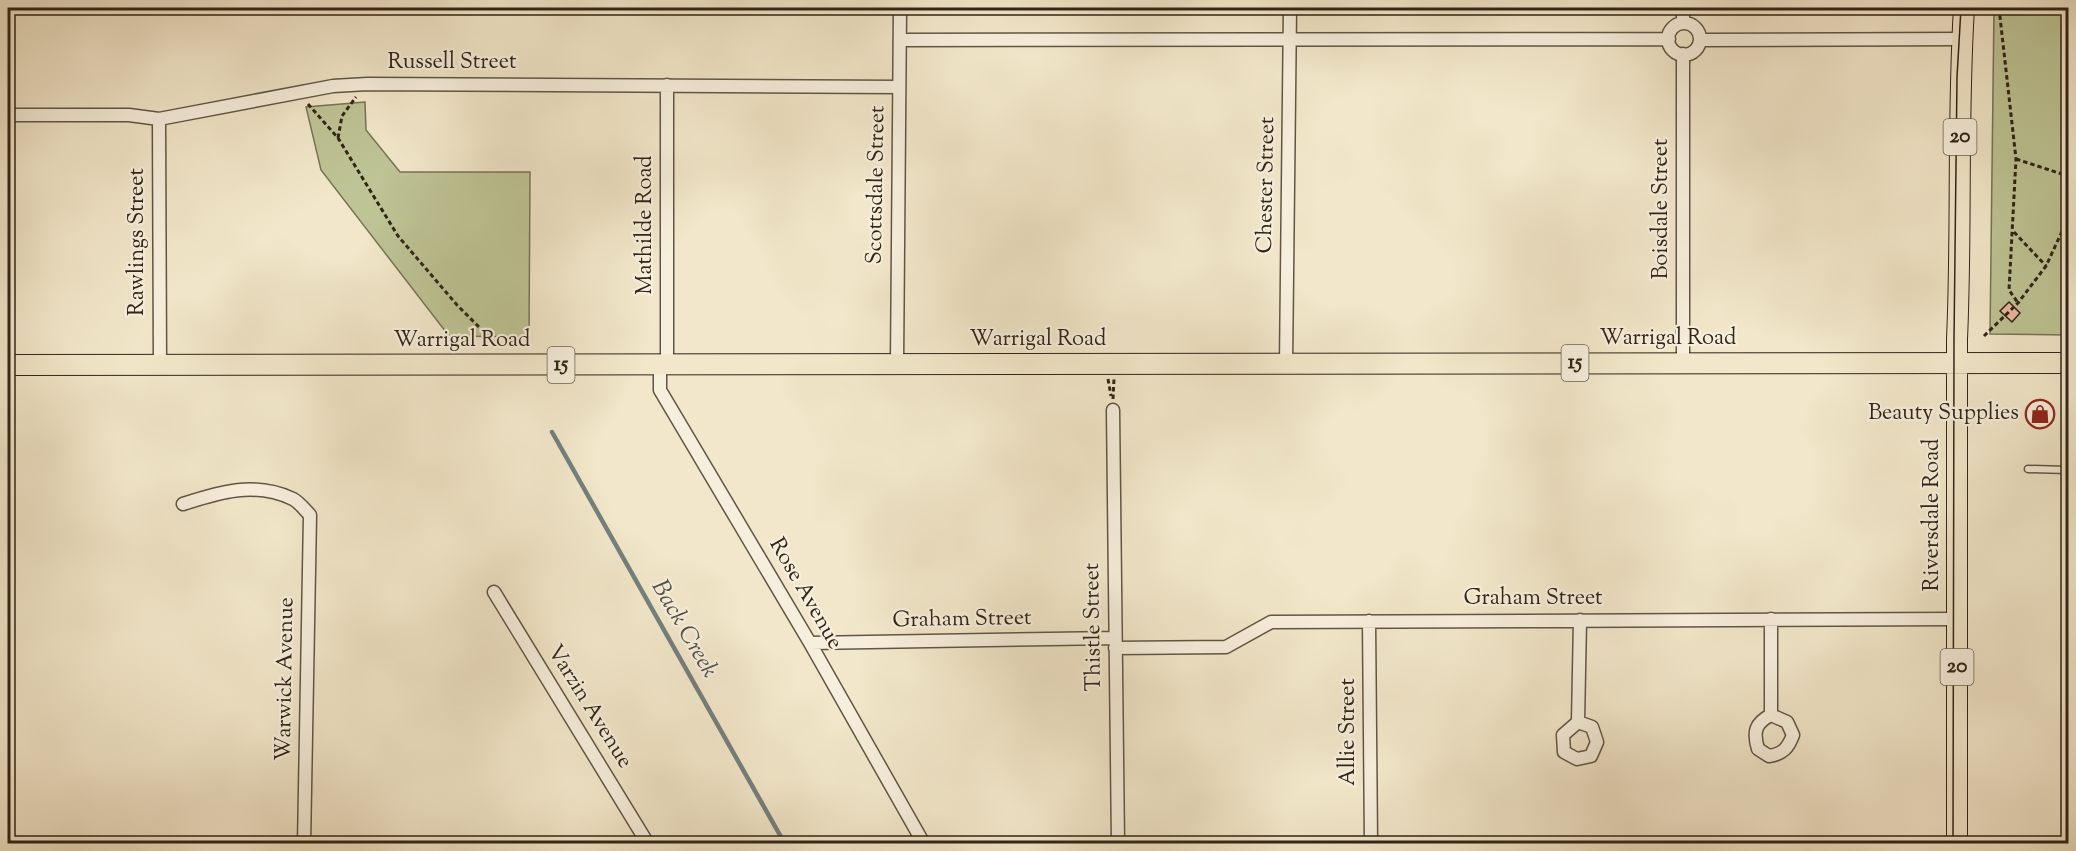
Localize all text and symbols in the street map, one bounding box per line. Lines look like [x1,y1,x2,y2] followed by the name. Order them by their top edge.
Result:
[387,47,517,79] street label: Russell Street
[860,105,894,265] street label: Scottsdale Street
[1250,116,1284,254] street label: Chester Street
[1944,119,1976,155] road number: 20
[1646,138,1678,280] street label: Boisdale Street
[630,155,662,295] street label: Mathilde Road
[122,168,154,316] street label: Rawlings Street
[1600,323,1736,355] street label: Warrigal Road
[970,324,1106,356] street label: Warrigal Road
[394,325,530,357] street label: Warrigal Road
[1562,345,1588,381] road number: 15
[548,347,574,383] road number: 15
[1868,398,2019,430] place label: Beauty Supplies
[2024,398,2056,430] shop icon: Beauty Supplies
[1917,439,1949,591] street label: Riversdale Road
[760,532,850,656] street label: Rose Avenue
[1077,562,1111,692] street label: Thistle Street
[642,574,726,684] water label: Back Creek
[1463,583,1603,615] street label: Graham Street
[269,597,303,761] street label: Warwick Avenue
[892,603,1032,637] street label: Graham Street
[538,639,640,775] street label: Varzin Avenue
[1940,649,1974,685] road number: 20
[1333,678,1365,786] street label: Allie Street

